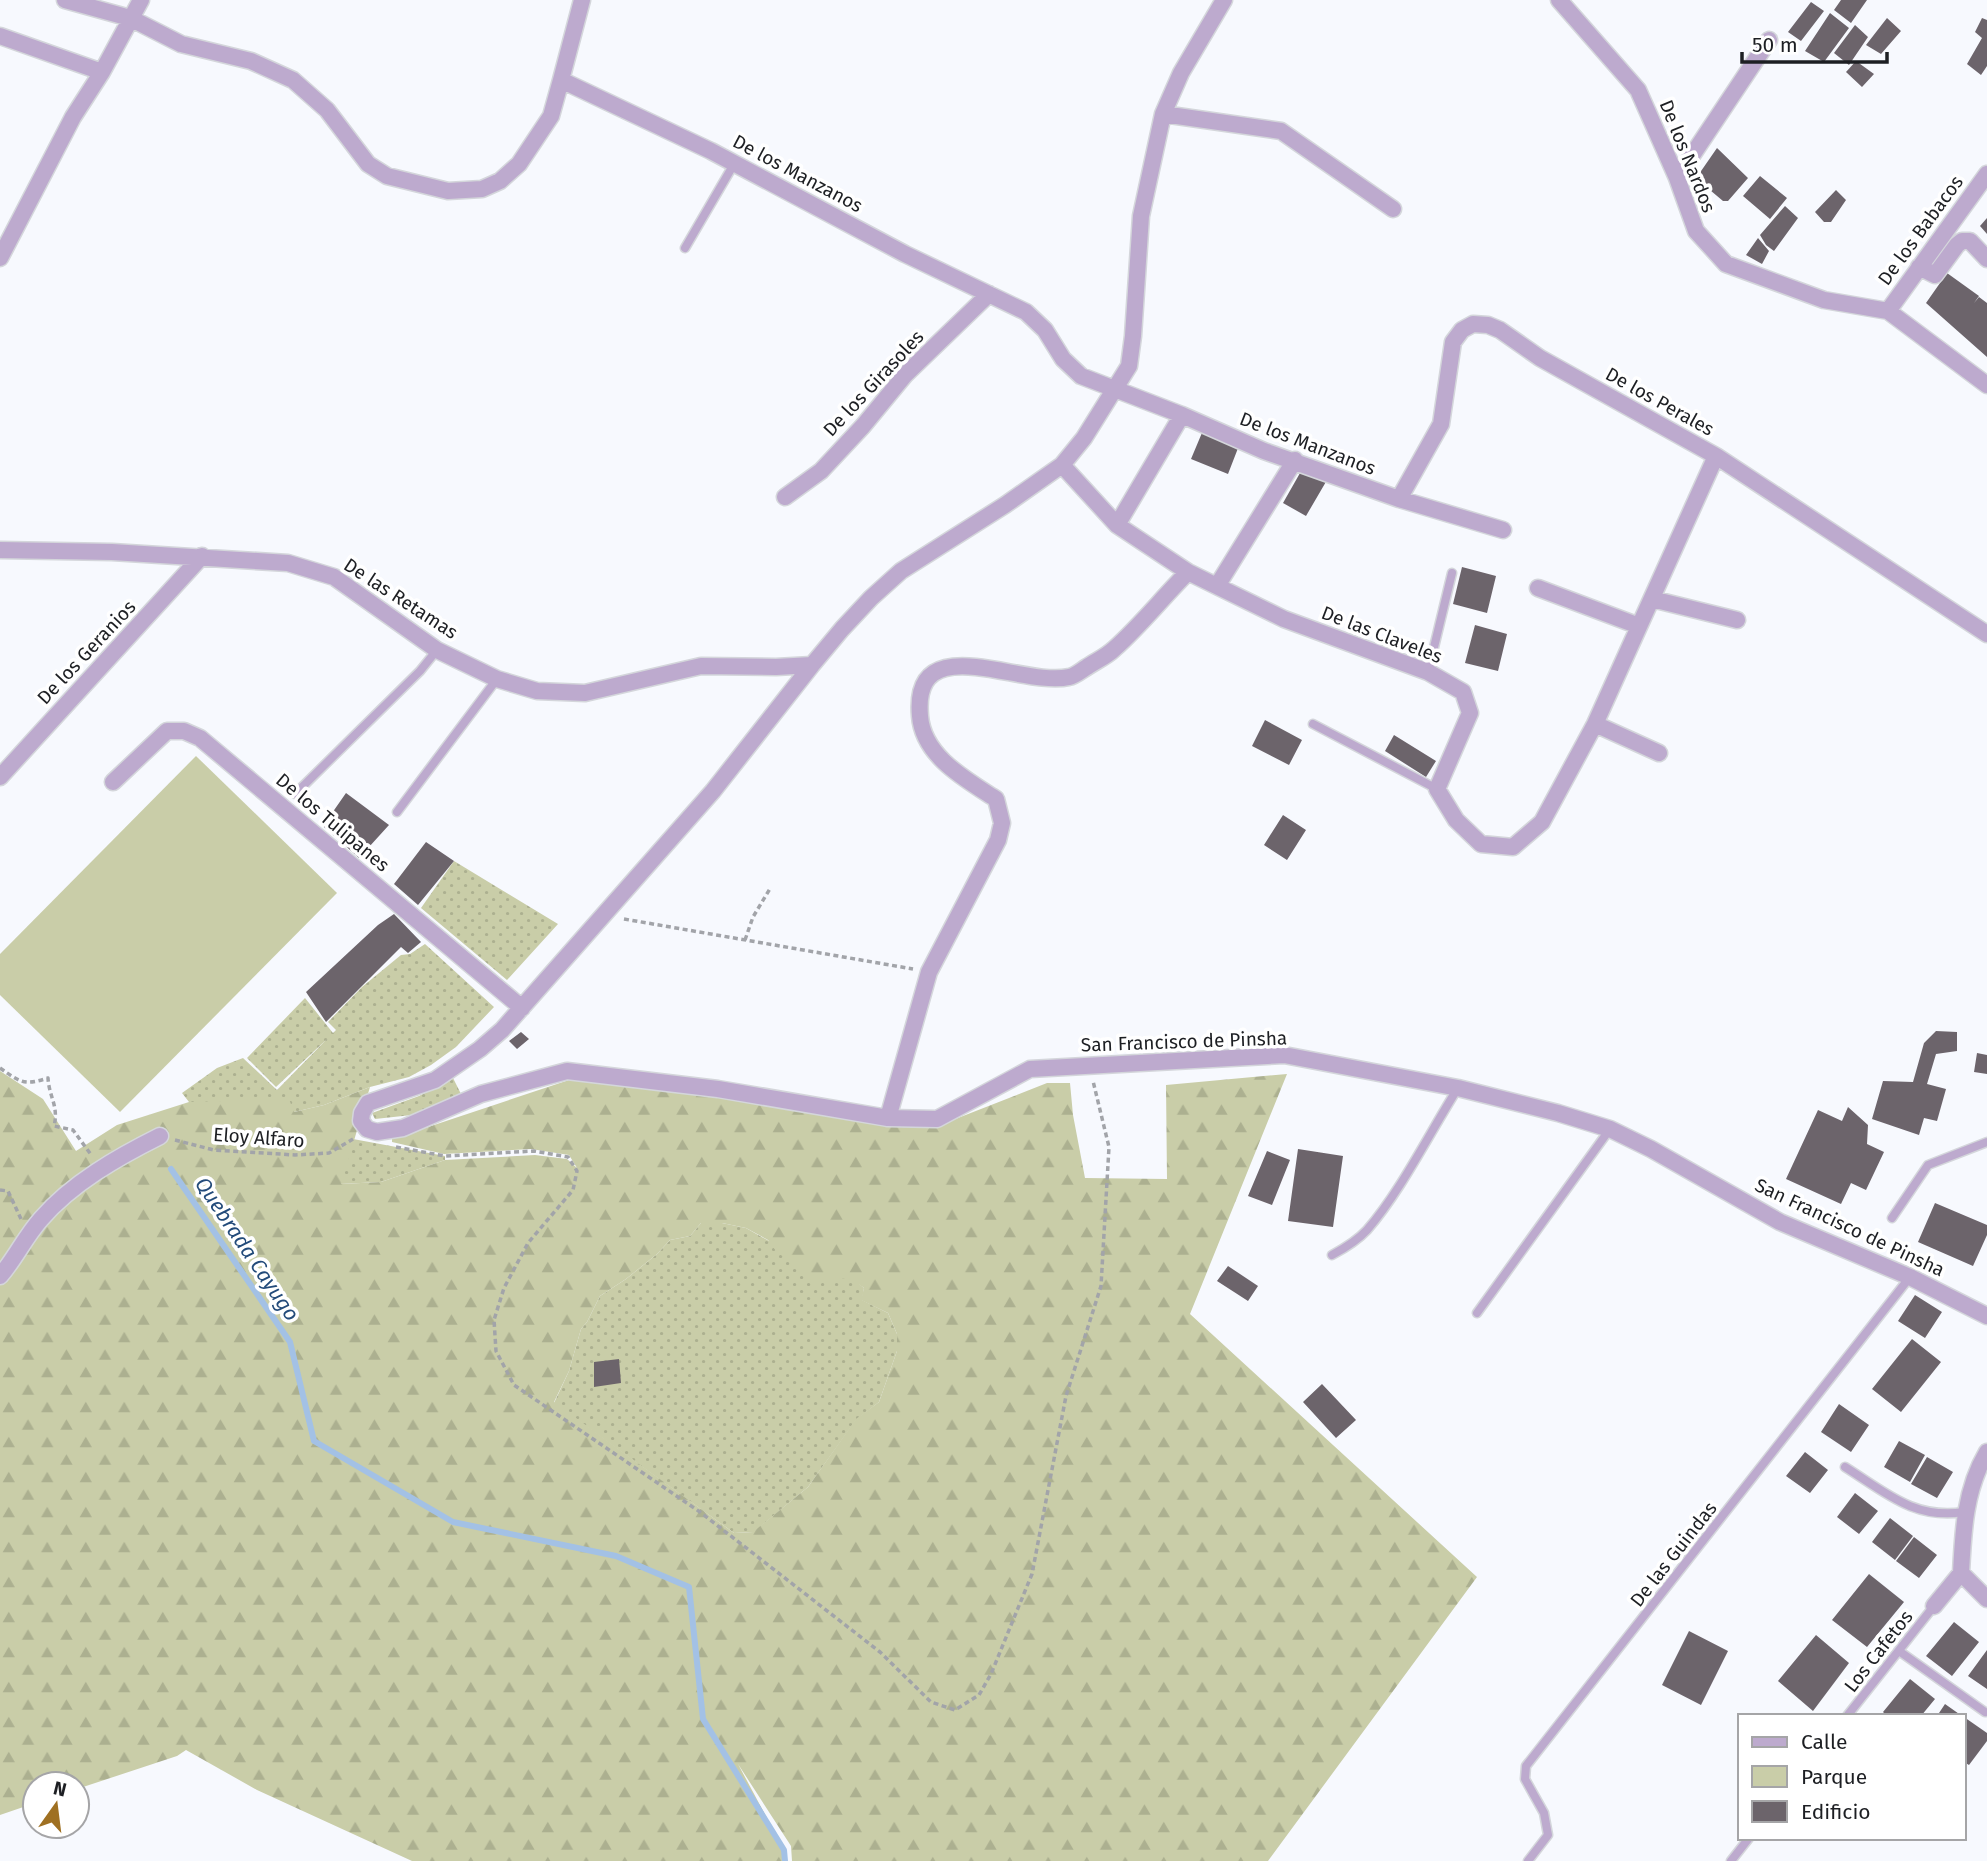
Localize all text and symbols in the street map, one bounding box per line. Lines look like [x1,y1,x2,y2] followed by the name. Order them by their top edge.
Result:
[1742,21,1887,65] scale bar
[1752,32,1798,58] text: 50 m
[1654,96,1721,216] street label: De los Nardos
[729,130,867,217] street label: De los Manzanos
[1873,171,1968,290] street label: De los Babacos
[818,325,929,441] street label: De los Girasoles
[1602,362,1718,441] street label: De los Perales
[1237,407,1379,480] street label: De los Manzanos
[339,553,462,644] street label: De las Retamas
[32,595,141,709] street label: De los Geranios
[1318,601,1446,668] street label: De las Claveles
[271,768,394,877] street label: De los Tulipanes
[1080,1026,1288,1057] street label: San Francisco de Pinsha
[213,1123,305,1152] street label: Eloy Alfaro
[189,1172,305,1326] water label: Quebrada Cayugo
[1751,1173,1948,1281] street label: San Francisco de Pinsha
[1625,1497,1722,1611] street label: De las Guindas
[1839,1606,1918,1697] street label: Los Cafetos
[1738,1714,1966,1840] legend
[1801,1729,1847,1755] text: Calle
[1801,1764,1867,1790] text: Parque
[21,1770,91,1840] north arrow
[51,1776,69,1802] text: N
[1801,1799,1871,1825] text: Edificio

